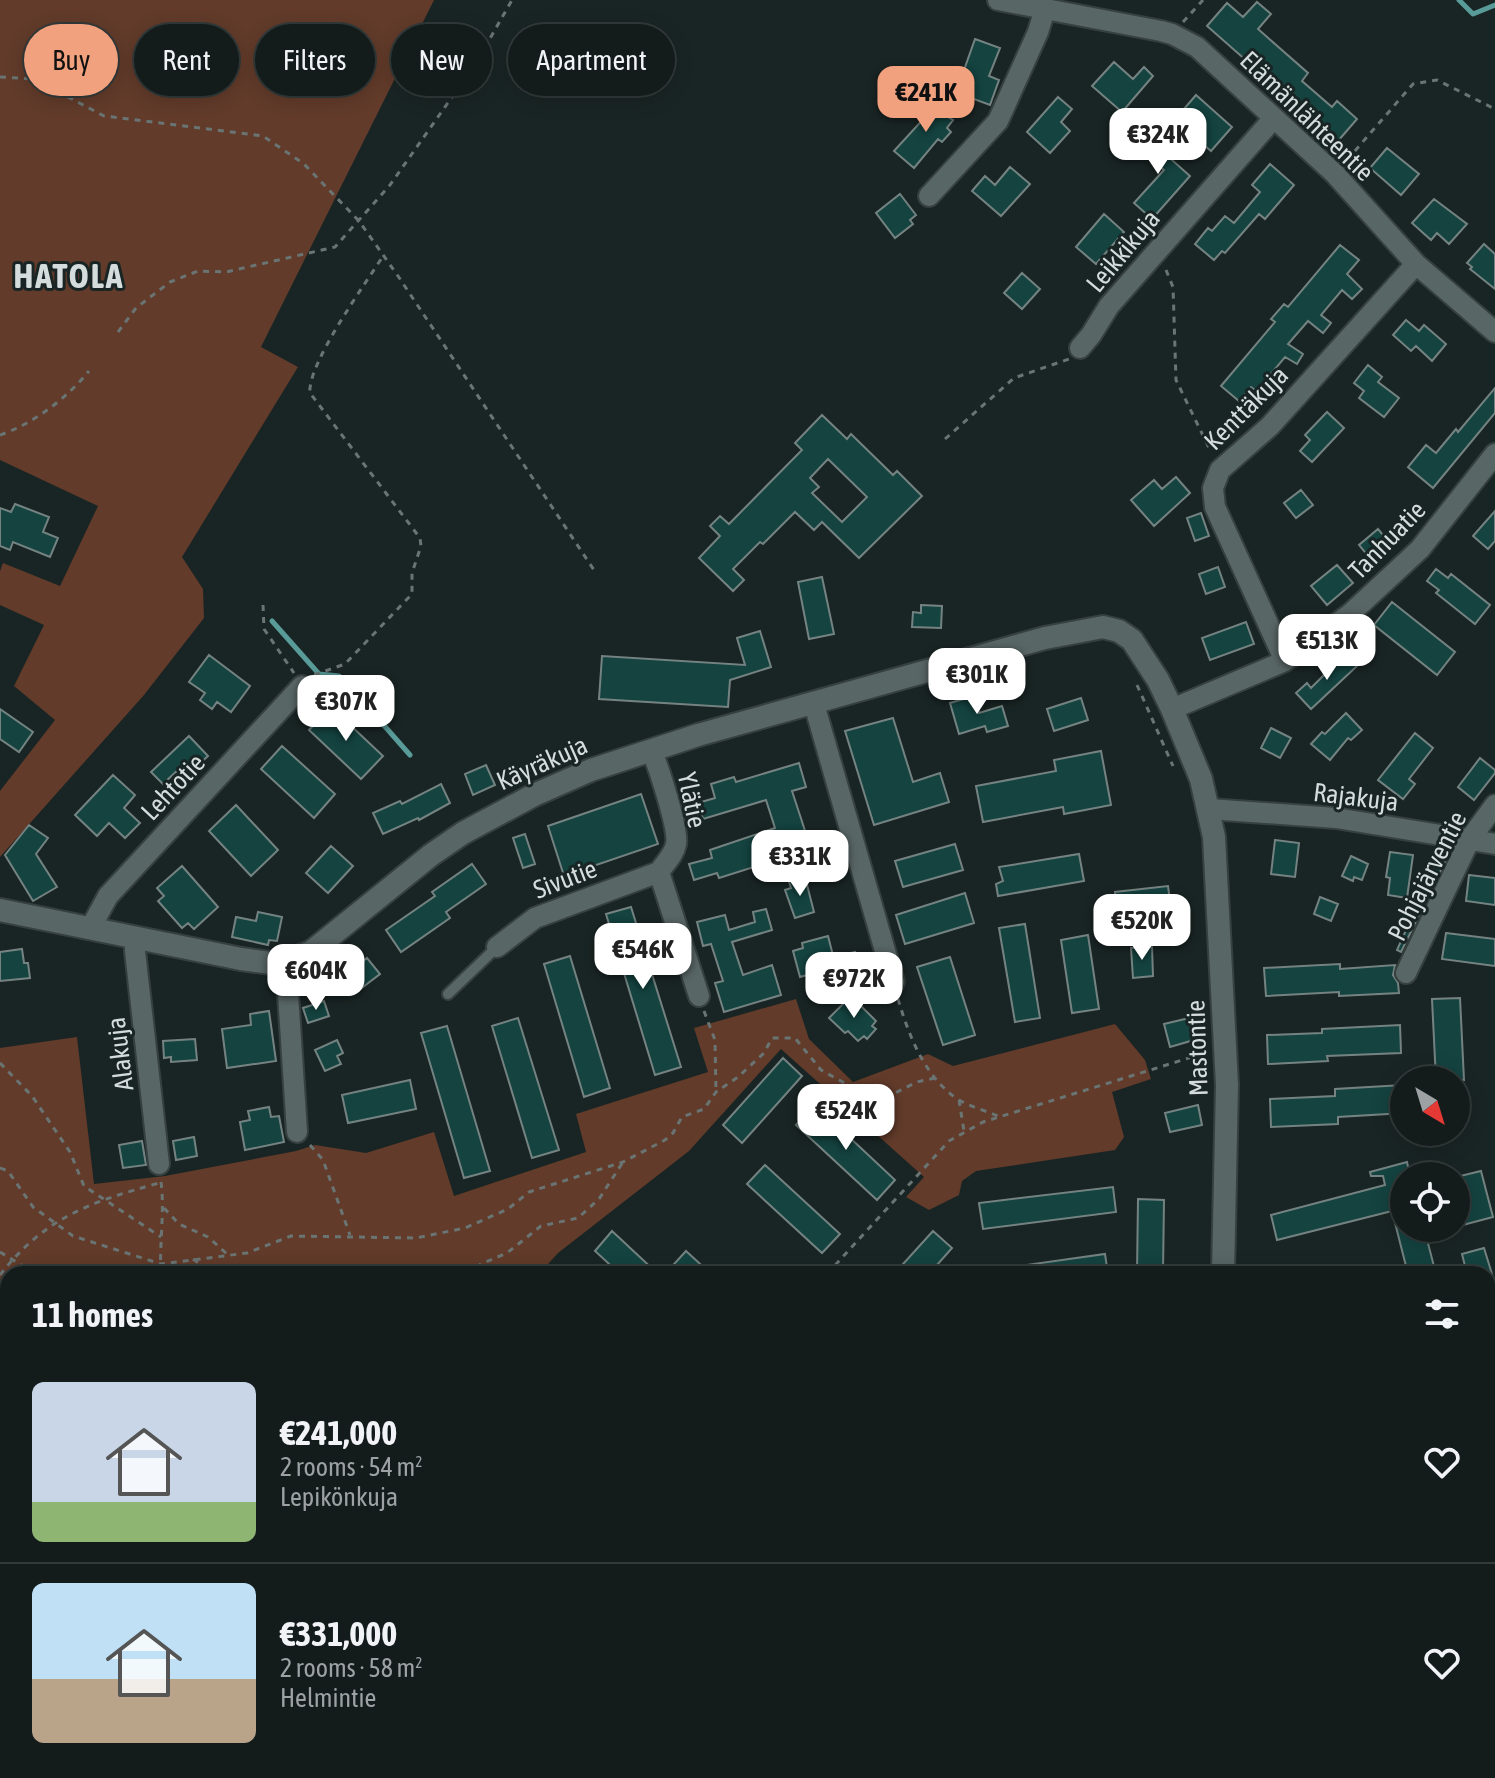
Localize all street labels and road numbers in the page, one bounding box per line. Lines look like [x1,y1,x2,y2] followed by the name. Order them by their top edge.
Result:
[1234,45,1380,187] street label: Elämänlähteentie
[1080,204,1166,298] street label: Leikkikuja
[1198,360,1294,456] street label: Kenttäkuja
[1343,495,1431,585] street label: Tanhuatie
[492,730,592,796] street label: Käyräkuja
[135,748,211,826] street label: Lehtotie
[672,770,712,830] street label: Ylätie
[1312,777,1400,817] street label: Rajakuja
[1382,806,1472,946] street label: Pohjajärventie
[529,853,601,905] street label: Sivutie
[1180,999,1214,1097] street label: Mastontie
[101,1016,139,1092] street label: Alakuja

